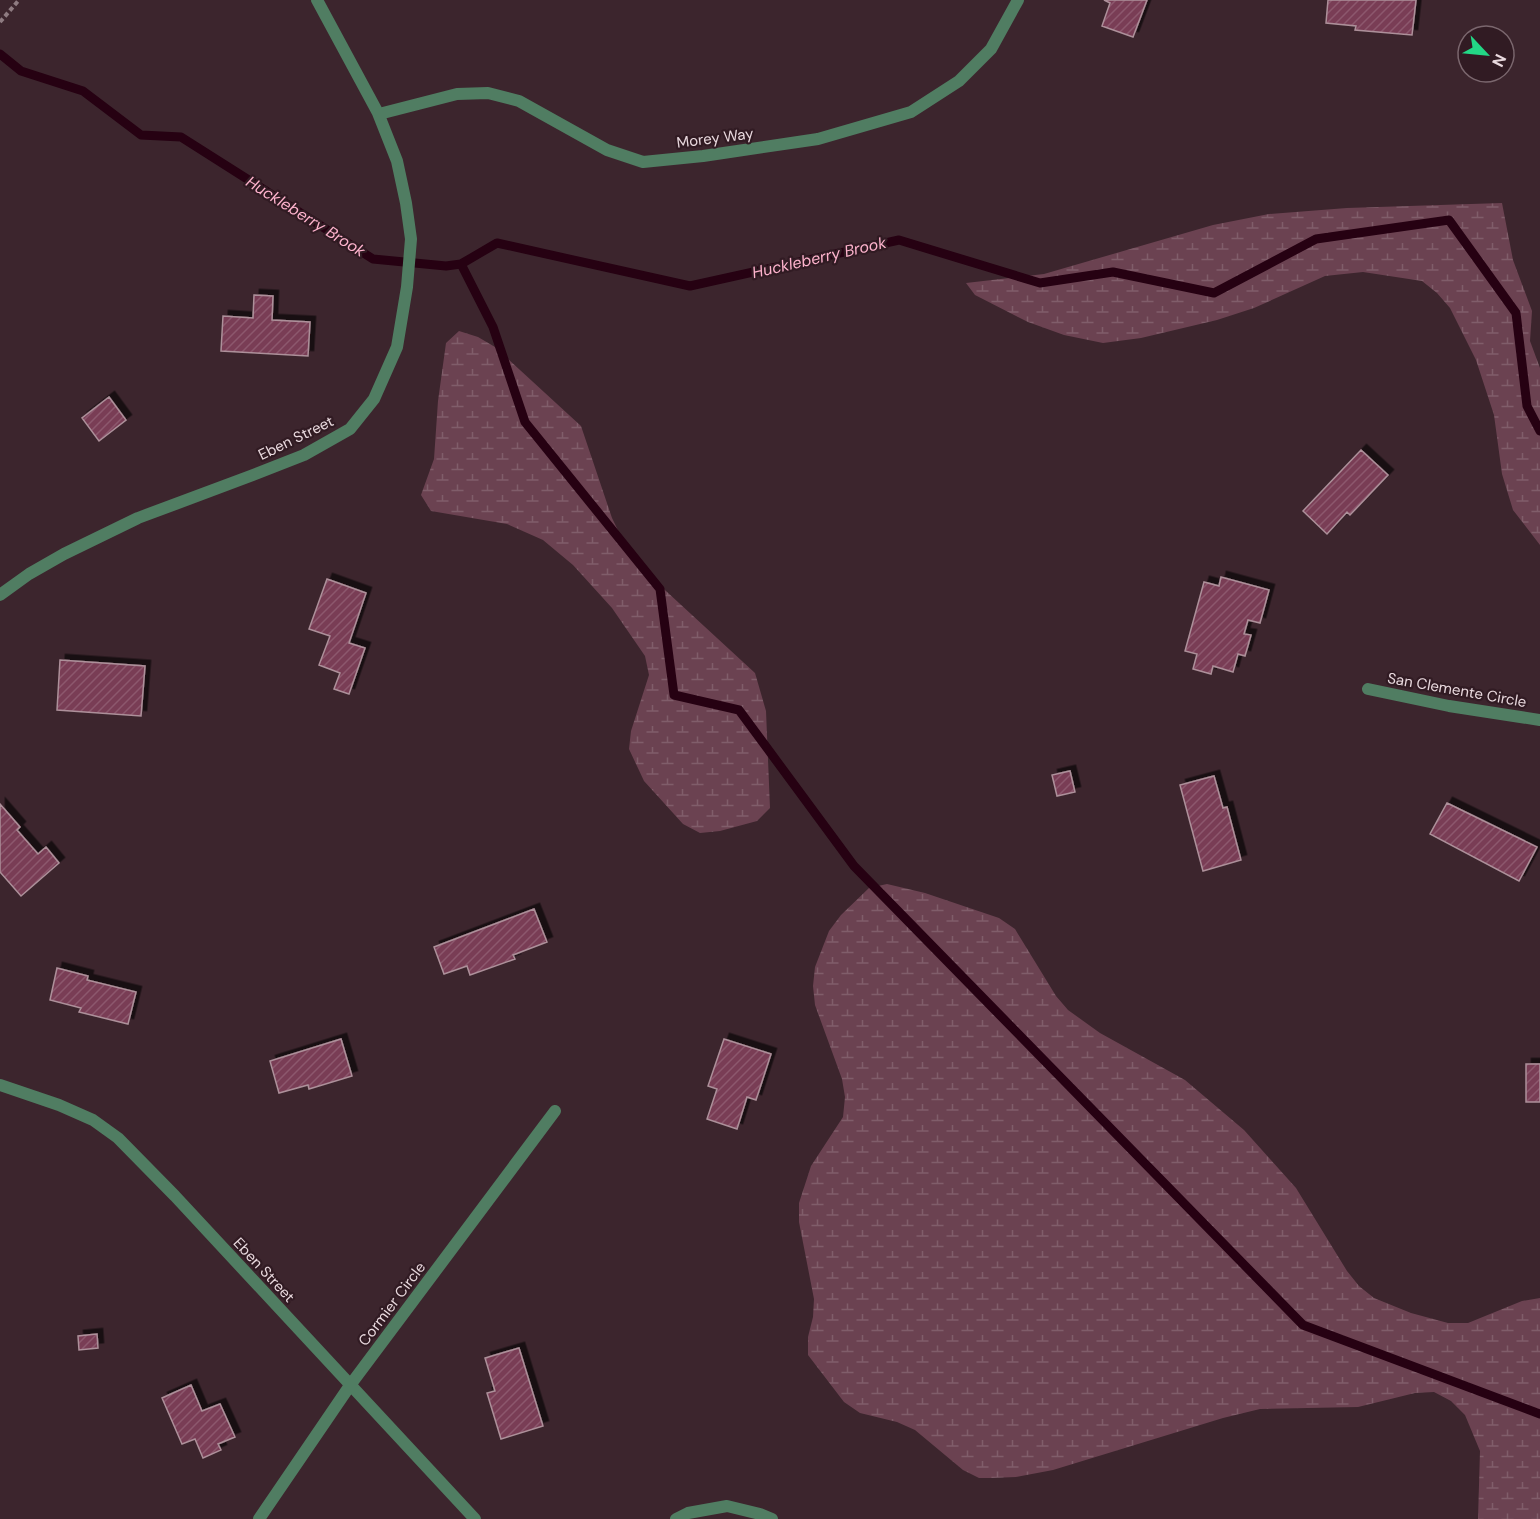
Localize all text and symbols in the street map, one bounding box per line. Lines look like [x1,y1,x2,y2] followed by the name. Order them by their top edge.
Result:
[1456,24,1516,84] north arrow
[1487,51,1511,70] text: N
[675,123,755,153] street label: Morey Way
[242,171,370,262] water label: Huckleberry Brook
[750,232,889,283] water label: Huckleberry Brook
[255,411,337,465] street label: Eben Street
[1386,668,1528,712] street label: San Clemente Circle
[229,1233,299,1307] street label: Eben Street
[354,1258,430,1350] street label: Cormier Circle

